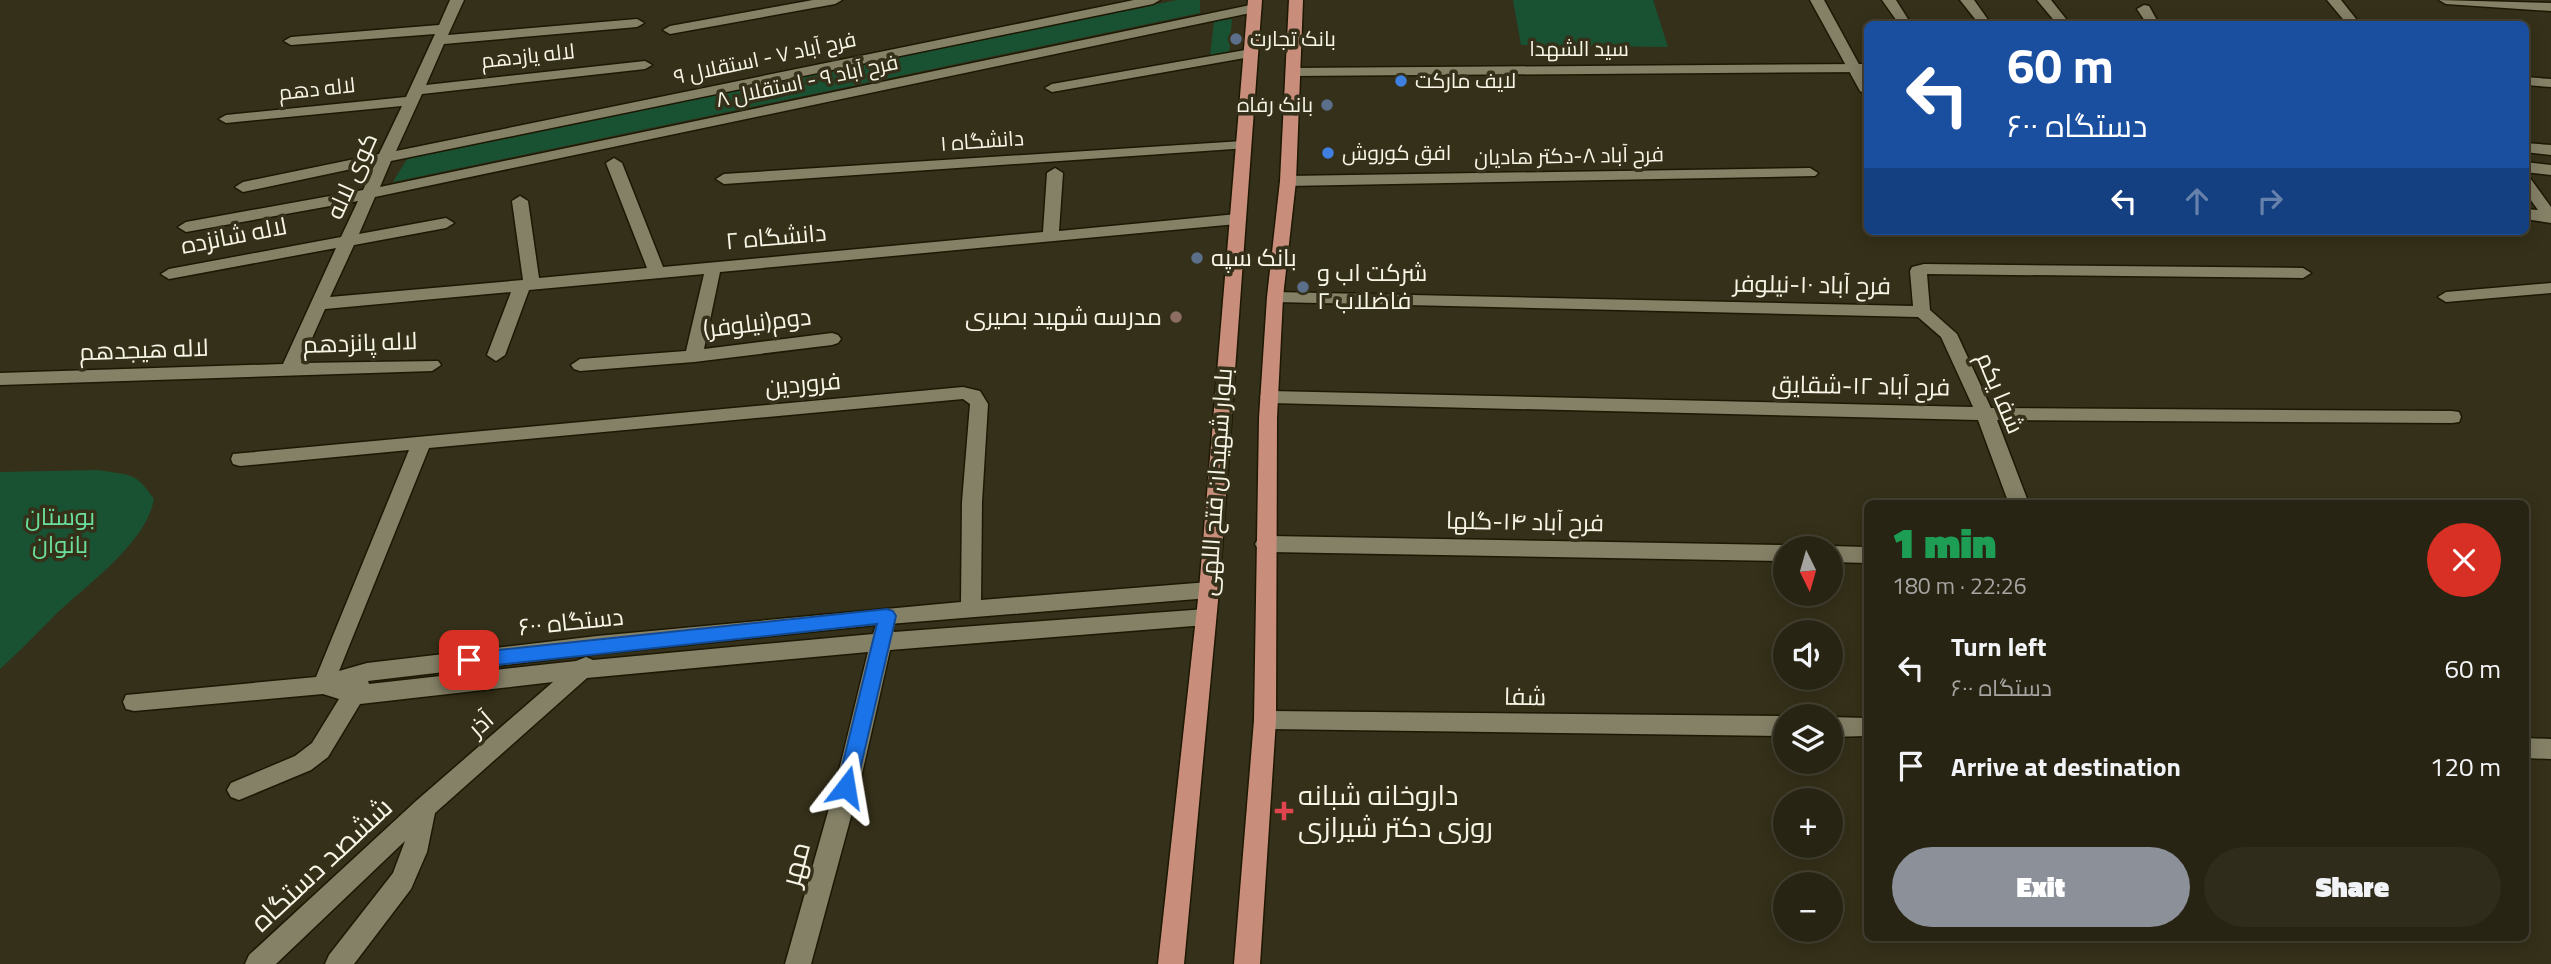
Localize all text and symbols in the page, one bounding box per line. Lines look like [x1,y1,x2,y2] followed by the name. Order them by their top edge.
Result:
[671,22,859,92] street label: فرح آباد ۷ - استقلال ۹
[1250,22,1336,54] place label: بانک تجارت
[2007,27,2114,102] text: 60 m
[1228,31,1244,47] marker: بانک تجارت
[1529,32,1629,64] street label: سید الشهدا
[479,34,576,76] street label: لاله یازدهم
[713,45,901,115] street label: فرح آباد ۹ - استقلال ۸
[1892,49,1983,140] icon: left
[1415,64,1516,96] place label: لایف مارکت
[277,68,357,108] street label: لاله دهم
[1393,73,1409,89] marker: لایف مارکت
[1237,88,1313,120] place label: بانک رفاه
[1319,97,1335,113] marker: بانک رفاه
[2007,101,2147,149] text: ۶۰۰ دستگاه
[939,121,1025,159] street label: دانشگاه ۱
[316,126,386,225] street label: کوی لاله
[1342,136,1451,168] place label: افق کوروش
[1474,137,1664,173] street label: فرح آباد ۸-دکتر هادیان
[1320,145,1336,161] marker: افق کوروش
[2105,182,2143,220] icon: left
[2178,182,2216,220] icon: ahead
[2251,182,2289,220] icon: right
[178,207,290,263] street label: لاله شانزده
[724,214,828,258] street label: دانشگاه ۲
[1211,239,1297,275] place label: بانک سپه
[1189,250,1205,266] marker: بانک سپه
[1317,254,1427,318] place label: شرکت اب و فاضلاب ۲
[1731,265,1891,303] street label: فرح آباد ۱۰-نیلوفر
[1295,279,1311,295] marker: شرکت اب و فاضلاب ۲
[701,298,813,347] street label: دوم(نیلوفر)
[965,298,1162,334] place label: مدرسه شهید بصیری
[1168,309,1184,325] marker: مدرسه شهید بصیری
[302,322,418,362] street label: لاله پانزدهم
[79,329,209,369] street label: لاله هیجدهم
[1968,346,2034,439] street label: شفا یکم
[764,362,842,404] street label: فروردین
[1771,365,1951,405] street label: فرح آباد ۱۲-شقایق
[1189,367,1241,597] street label: بلوار شهیدان فتح اللهی
[25,498,95,562] park label: بوستان بانوان
[1446,502,1604,540] street label: فرح آباد ۱۴-گلها
[1892,510,1996,574] text: 1 min
[2427,523,2501,597] button: close
[1773,536,1843,606] north arrow
[1773,536,1843,942] map controls
[1892,568,2027,603] text: 180 m · 22:26
[517,598,625,644] street label: ۶۰۰ دستگاه
[1773,620,1843,690] button: sound
[1951,627,2046,666] text: Turn left
[439,630,499,690] pin
[450,641,488,679] icon: arrive
[1892,649,1930,687] icon: left
[2444,649,2501,688] text: 60 m
[1951,670,2052,705] text: ۶۰۰ دستگاه
[1504,678,1546,714] street label: شفا
[458,701,502,746] street label: آذر
[1773,704,1843,774] button: layers
[1892,747,1930,785] icon: arrive
[1951,747,2181,786] text: Arrive at destination
[2430,747,2501,786] text: 120 m
[809,750,883,824] position arrow
[1298,773,1493,848] place label: داروخانه شبانه روزی دکتر شیرازی
[240,786,402,941] street label: ششصد دستگاه
[1773,788,1843,858] button: +
[1276,803,1292,819] marker: داروخانه شبانه روزی دکتر شیرازی
[767,837,821,893] street label: مهر
[1892,847,2190,927] button: Exit
[2204,847,2501,927] button: Share
[1773,872,1843,942] button: −

